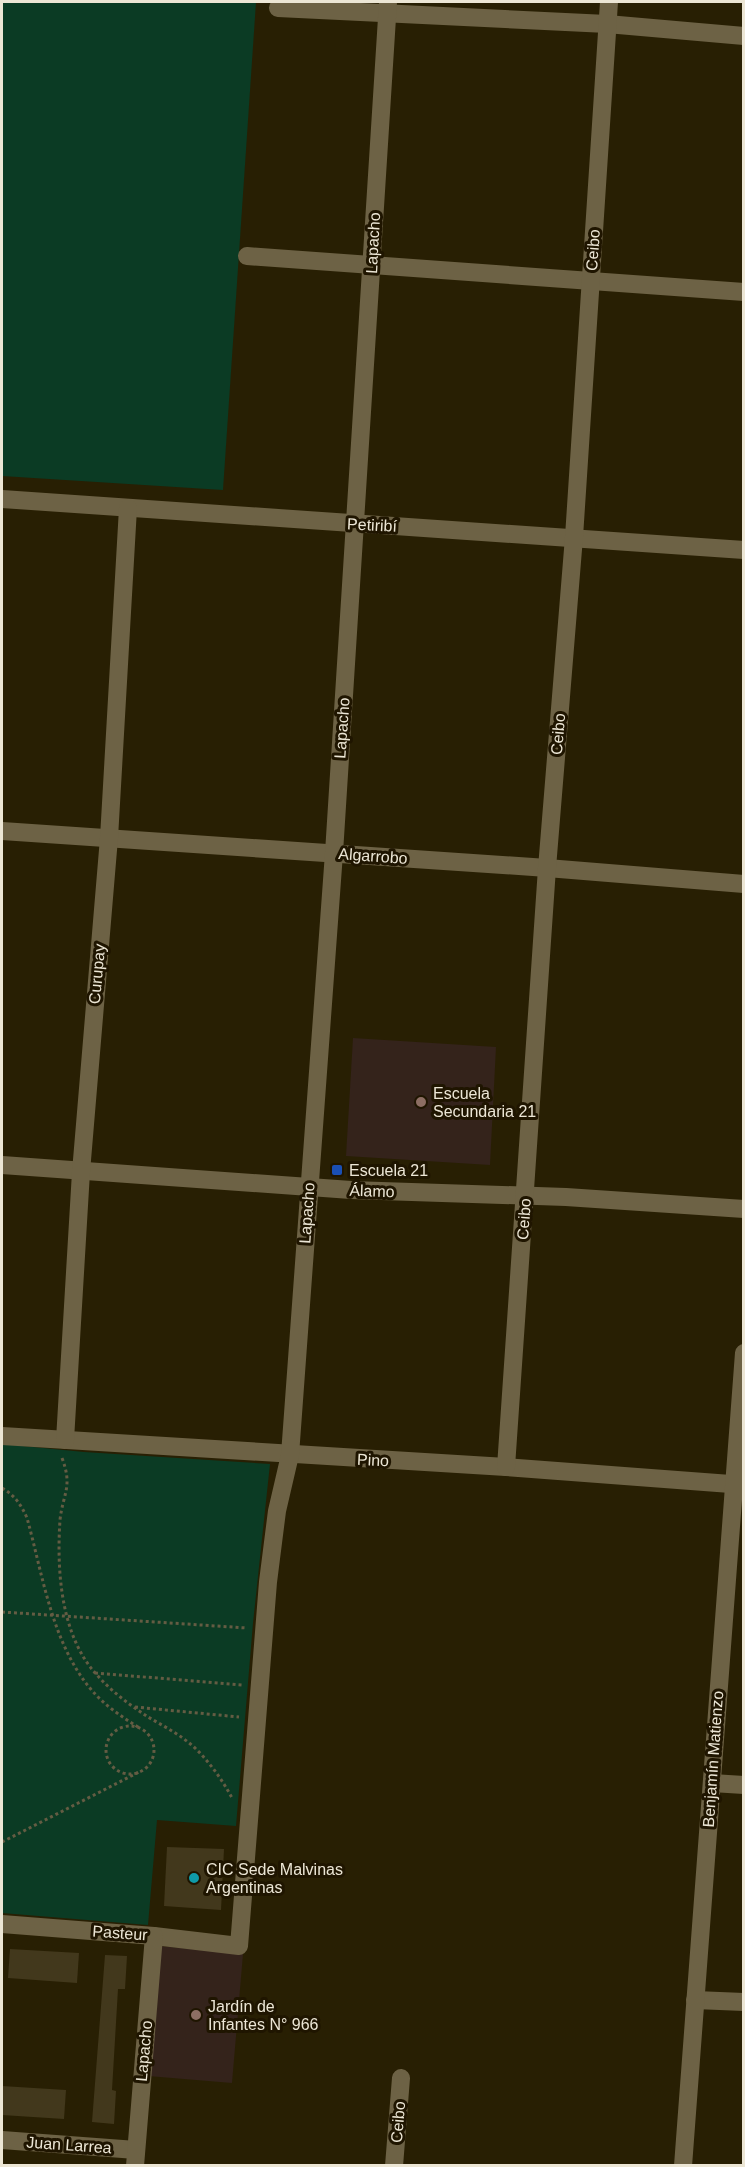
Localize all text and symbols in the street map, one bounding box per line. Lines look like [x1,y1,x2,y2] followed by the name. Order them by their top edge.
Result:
[363,212,383,274] street label: Lapacho
[583,228,603,271] street label: Ceibo
[347,515,398,535] street label: Petiribí
[331,697,353,759] street label: Lapacho
[548,712,568,756] street label: Ceibo
[338,845,408,867] street label: Algarrobo
[86,943,108,1005] street label: Curupay
[433,1085,536,1120] place label: Escuela Secundaria 21
[414,1095,428,1109] marker: Escuela Secundaria 21
[349,1162,428,1179] place label: Escuela 21
[330,1163,344,1177] marker: Escuela 21
[349,1181,395,1200] street label: Álamo
[296,1182,318,1244] street label: Lapacho
[514,1197,534,1240] street label: Ceibo
[357,1451,390,1469] street label: Pino
[700,1690,726,1828] street label: Benjamín Matienzo
[206,1861,343,1896] place label: CIC Sede Malvinas Argentinas
[187,1871,201,1885] marker: CIC Sede Malvinas Argentinas
[92,1923,149,1943] street label: Pasteur
[208,1998,319,2033] place label: Jardín de Infantes N° 966
[189,2008,203,2022] marker: Jardín de Infantes N° 966
[133,2020,155,2082] street label: Lapacho
[388,2100,408,2144] street label: Ceibo
[26,2134,112,2156] street label: Juan Larrea

